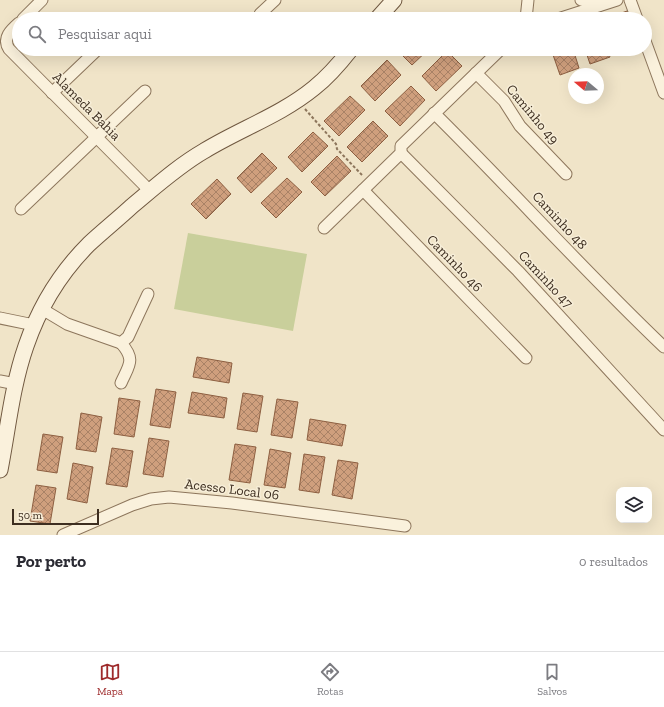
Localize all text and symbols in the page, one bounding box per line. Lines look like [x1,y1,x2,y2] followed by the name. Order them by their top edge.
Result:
[12,12,652,56] search box
[26,23,48,45] icon: search
[58,25,152,43] text: Pesquisar aqui
[568,68,604,104] north arrow
[49,69,124,144] street label: Alameda Bahia
[503,81,563,148] street label: Caminho 49
[528,188,591,253] street label: Caminho 48
[423,231,486,296] street label: Caminho 46
[515,247,577,312] street label: Caminho 47
[184,475,280,504] street label: Acesso Local 06
[616,487,652,523] map controls
[616,487,652,523] button: layers
[12,507,99,526] scale bar
[18,509,42,522] text: 50 m
[16,551,86,571] text: Por perto
[579,554,648,569] text: 0 resultados
[97,661,123,698] tab: Mapa
[317,661,343,698] tab: Rotas
[537,661,567,698] tab: Salvos

